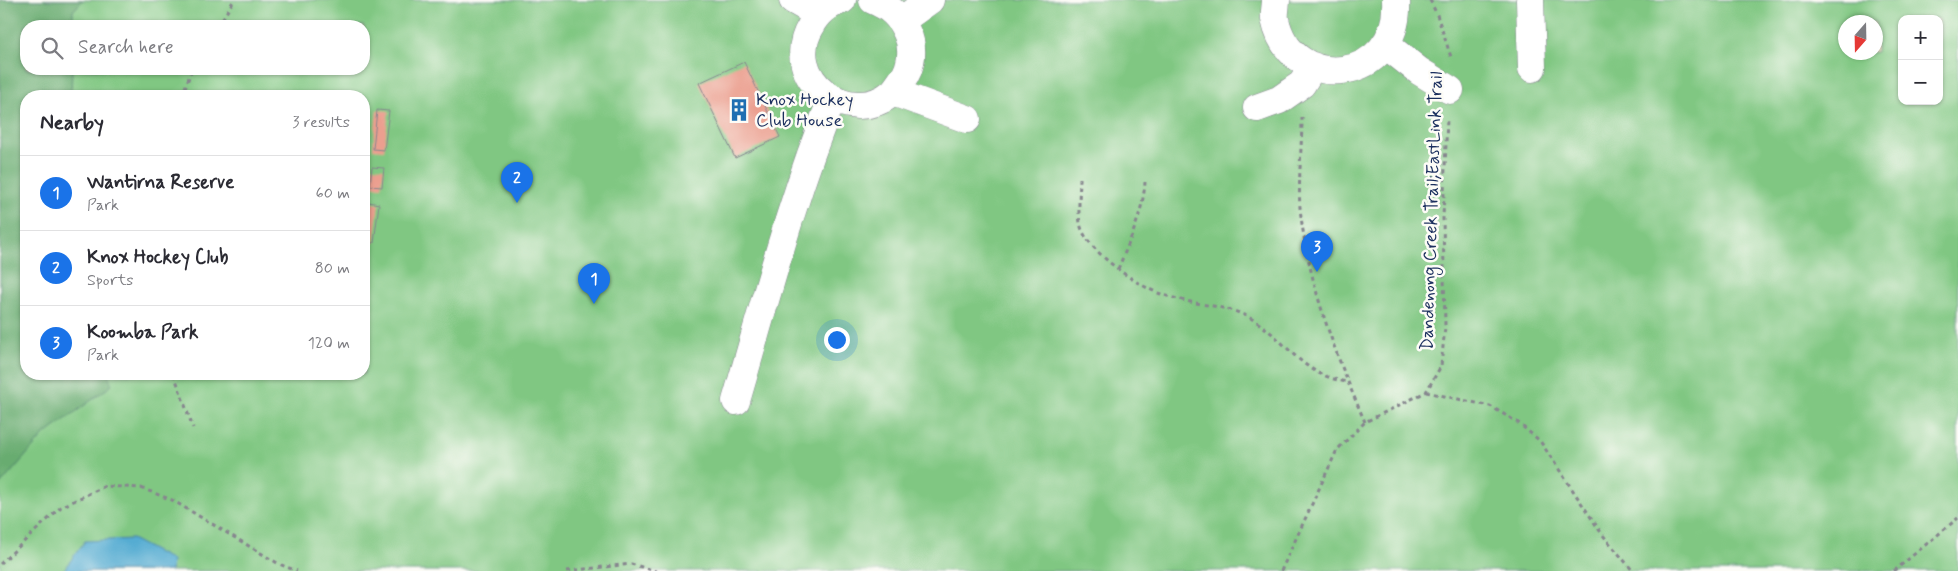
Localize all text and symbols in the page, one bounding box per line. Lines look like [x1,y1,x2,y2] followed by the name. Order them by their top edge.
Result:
[1838,15,1883,60] north arrow
[1898,15,1943,105] map controls
[1898,15,1943,60] button: +
[20,20,370,75] search box
[38,34,66,62] icon: search
[78,35,174,60] text: Search here
[1898,60,1943,105] button: −
[1415,71,1450,351] street label: Dandenong Creek Trail;EastLink Trail
[756,88,854,133] place label: Knox Hockey Club House
[726,97,752,123] building icon: Knox Hockey Club House
[40,109,104,137] text: Nearby
[292,112,350,133] text: 3 results
[501,162,533,203] pin: 2
[87,170,234,195] text: Wantirna Reserve
[52,183,60,204] text: 1
[316,183,350,204] text: 60 m
[87,195,119,216] text: Park
[1301,231,1333,272] pin: 3
[87,245,228,270] text: Knox Hockey Club
[52,258,60,279] text: 2
[315,258,350,279] text: 80 m
[578,263,610,304] pin: 1
[87,270,133,291] text: Sports
[87,320,198,345] text: Koomba Park
[824,327,850,353] your location
[52,333,60,354] text: 3
[308,333,350,354] text: 120 m
[87,345,119,366] text: Park

